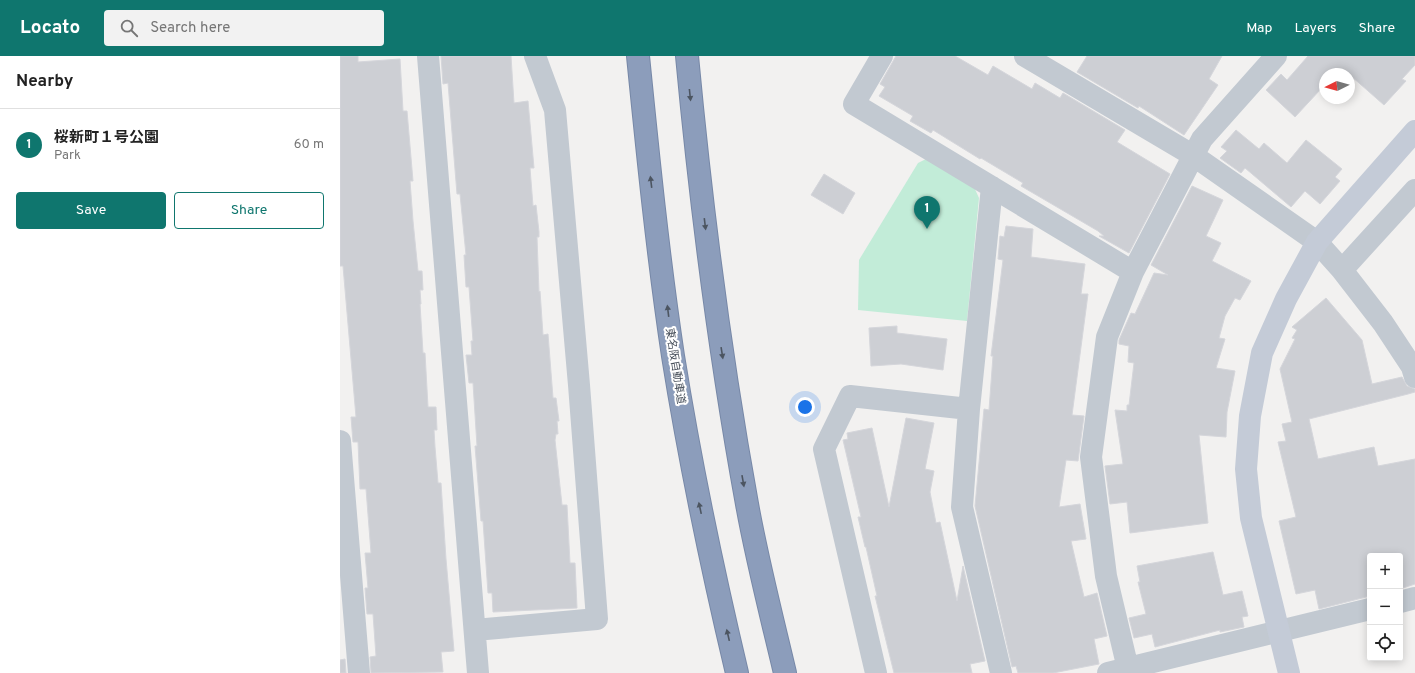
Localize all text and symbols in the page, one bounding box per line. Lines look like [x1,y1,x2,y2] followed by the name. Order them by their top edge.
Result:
[104,10,384,46] search box
[20,16,80,40] text: Locato
[118,17,140,39] icon: search
[150,19,230,38] text: Search here
[1246,20,1272,37] text: Map
[1294,20,1336,37] text: Layers
[1358,20,1395,37] text: Share
[1319,68,1355,104] north arrow
[16,71,73,93] text: Nearby
[687,89,694,101] one-way arrow
[54,129,159,148] text: 桜新町１号公園
[26,137,32,153] text: 1
[294,137,324,153] text: 60 m
[54,148,81,164] text: Park
[648,176,654,188] one-way arrow
[16,192,166,229] button: Save
[174,192,324,229] button: Share
[914,196,940,229] pin: 1
[702,218,708,230] one-way arrow
[665,305,671,317] one-way arrow
[662,327,688,405] street label: 東名阪自動車道
[719,347,725,359] one-way arrow
[795,397,815,417] your location
[740,475,746,487] one-way arrow
[697,502,703,514] one-way arrow
[1367,553,1403,661] map controls
[1367,553,1403,589] button: +
[1367,589,1403,625] button: −
[1367,625,1403,661] button: locate
[725,629,731,641] one-way arrow

